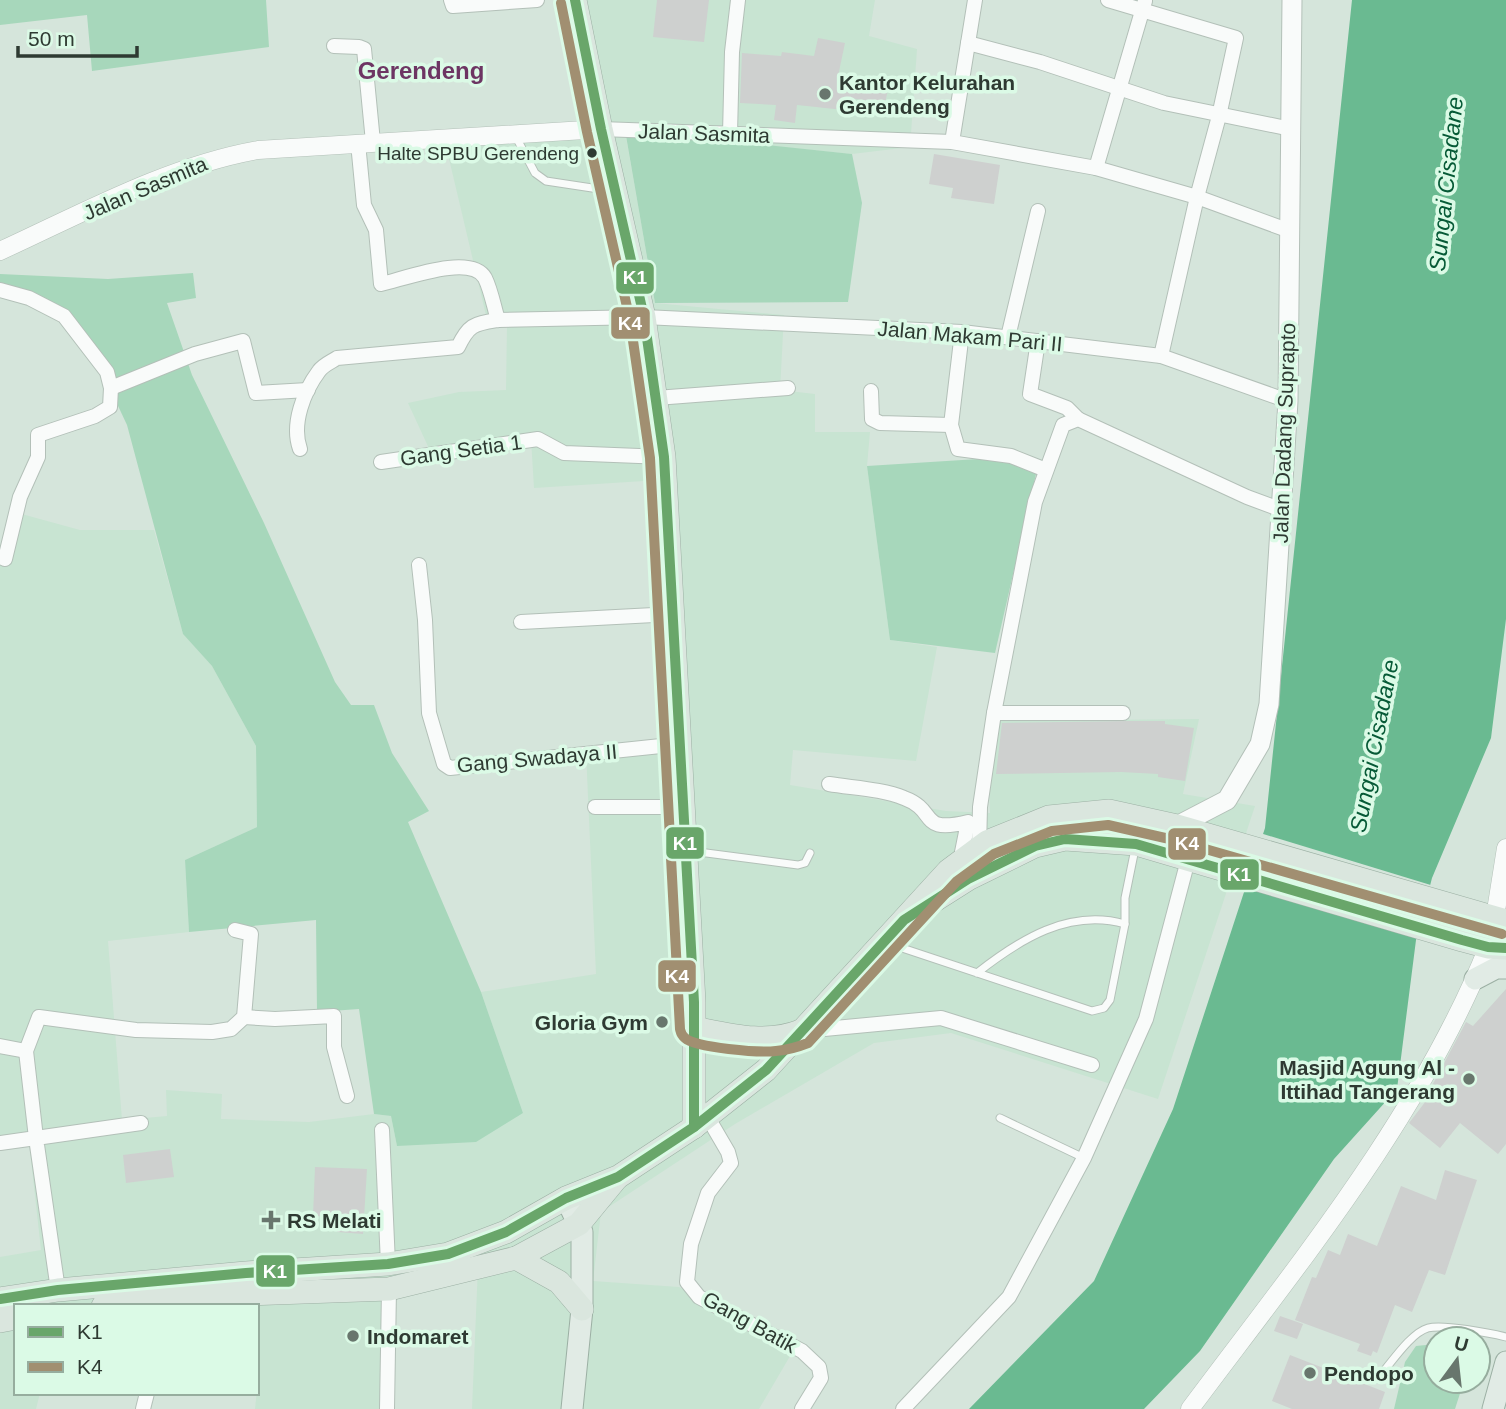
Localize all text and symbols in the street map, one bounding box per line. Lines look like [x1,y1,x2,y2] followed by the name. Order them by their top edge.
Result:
[18,14,136,58] scale bar
[28,27,75,50] text: 50 m
[358,57,484,84] district label: Gerendeng
[839,71,1015,118] place label: Kantor Kelurahan Gerendeng
[817,86,833,102] marker: Kantor Kelurahan Gerendeng
[1424,96,1468,272] water label: Sungai Cisadane
[638,119,771,147] street label: Jalan Sasmita
[377,143,579,164] place label: Halte SPBU Gerendeng
[585,146,599,160] marker: Halte SPBU Gerendeng
[80,152,210,224] street label: Jalan Sasmita
[615,261,655,295] line badge: K1
[623,267,648,288] text: K1
[610,306,651,340] line badge: K4
[618,313,643,334] text: K4
[877,316,1063,356] street label: Jalan Makam Pari II
[1269,322,1299,544] street label: Jalan Dadang Suprapto
[399,430,523,470] street label: Gang Setia 1
[1345,658,1403,834] water label: Sungai Cisadane
[456,740,618,776] street label: Gang Swadaya II
[665,826,705,860] line badge: K1
[1167,827,1207,861] line badge: K4
[673,833,698,854] text: K1
[1175,833,1200,854] text: K4
[1219,858,1260,891] line badge: K1
[1227,864,1252,885] text: K1
[657,959,697,993] line badge: K4
[665,966,690,987] text: K4
[535,1011,648,1034] place label: Gloria Gym
[654,1014,670,1030] marker: Gloria Gym
[1279,1056,1455,1103] place label: Masjid Agung Al - Ittihad Tangerang
[1461,1071,1477,1087] marker: Masjid Agung Al - Ittihad Tangerang
[287,1209,382,1232] place label: RS Melati
[261,1210,281,1230] marker: RS Melati
[255,1254,296,1288] line badge: K1
[263,1261,288,1282] text: K1
[699,1287,801,1357] street label: Gang Batik
[14,1304,259,1395] legend
[77,1320,103,1343] text: K1
[367,1325,469,1348] place label: Indomaret
[1422,1325,1492,1395] north arrow
[345,1328,361,1344] marker: Indomaret
[1452,1332,1471,1356] text: U
[77,1355,103,1378] text: K4
[1324,1362,1414,1385] place label: Pendopo
[1302,1365,1318,1381] marker: Pendopo

